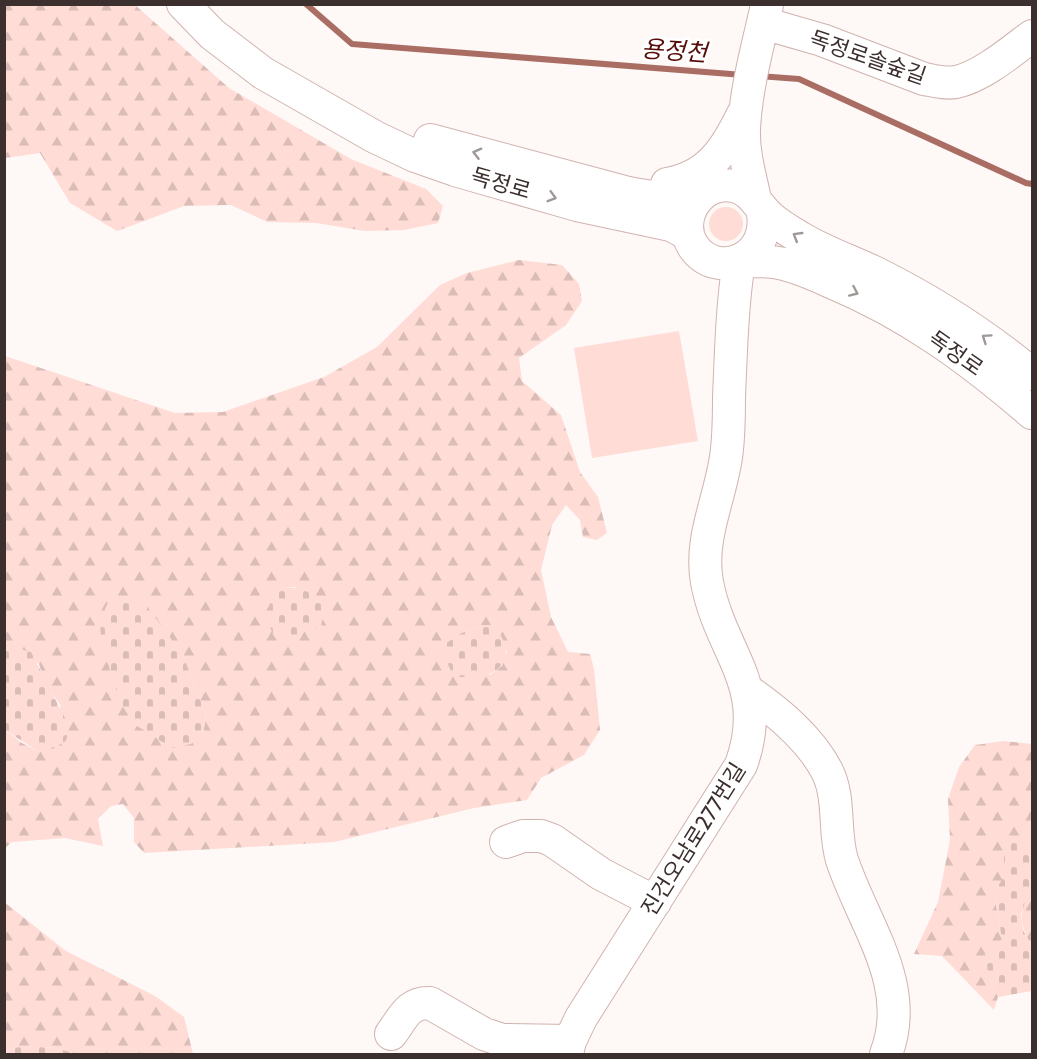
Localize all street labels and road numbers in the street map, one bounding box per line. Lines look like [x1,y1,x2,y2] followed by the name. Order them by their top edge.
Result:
[806,25,930,90] street label: 독정로솔숲길
[468,162,534,205] street label: 독정로
[923,325,988,382] street label: 독정로
[636,758,751,921] street label: 진건오남로277번길

